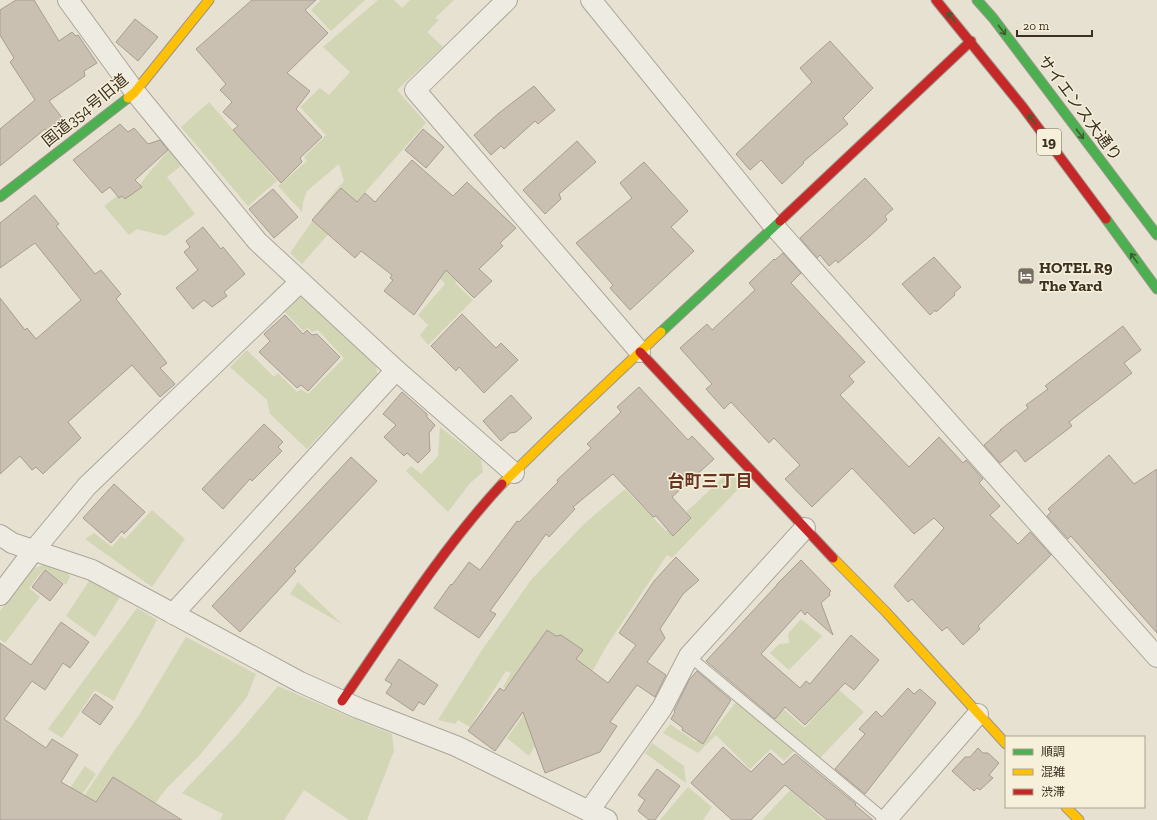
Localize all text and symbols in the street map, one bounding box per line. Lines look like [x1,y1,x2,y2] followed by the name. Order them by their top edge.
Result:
[947,12,956,23] one-way arrow
[1017,12,1092,38] scale bar
[1023,19,1050,33] text: 20 m
[998,25,1006,36] one-way arrow
[1034,51,1126,165] street label: サイエンス大通り
[38,70,132,150] street label: 国道354号旧道
[1027,114,1036,125] one-way arrow
[1076,128,1085,139] one-way arrow
[1037,129,1061,155] road number: 19
[1130,252,1138,263] one-way arrow
[1039,258,1113,295] place label: HOTEL R9 The Yard
[1016,266,1036,286] hotel icon: HOTEL R9 The Yard
[668,471,753,491] district label: 台町三丁目
[1005,736,1145,808] legend
[1041,745,1065,759] text: 順調
[1041,765,1065,779] text: 混雑
[1041,785,1065,799] text: 渋滞

